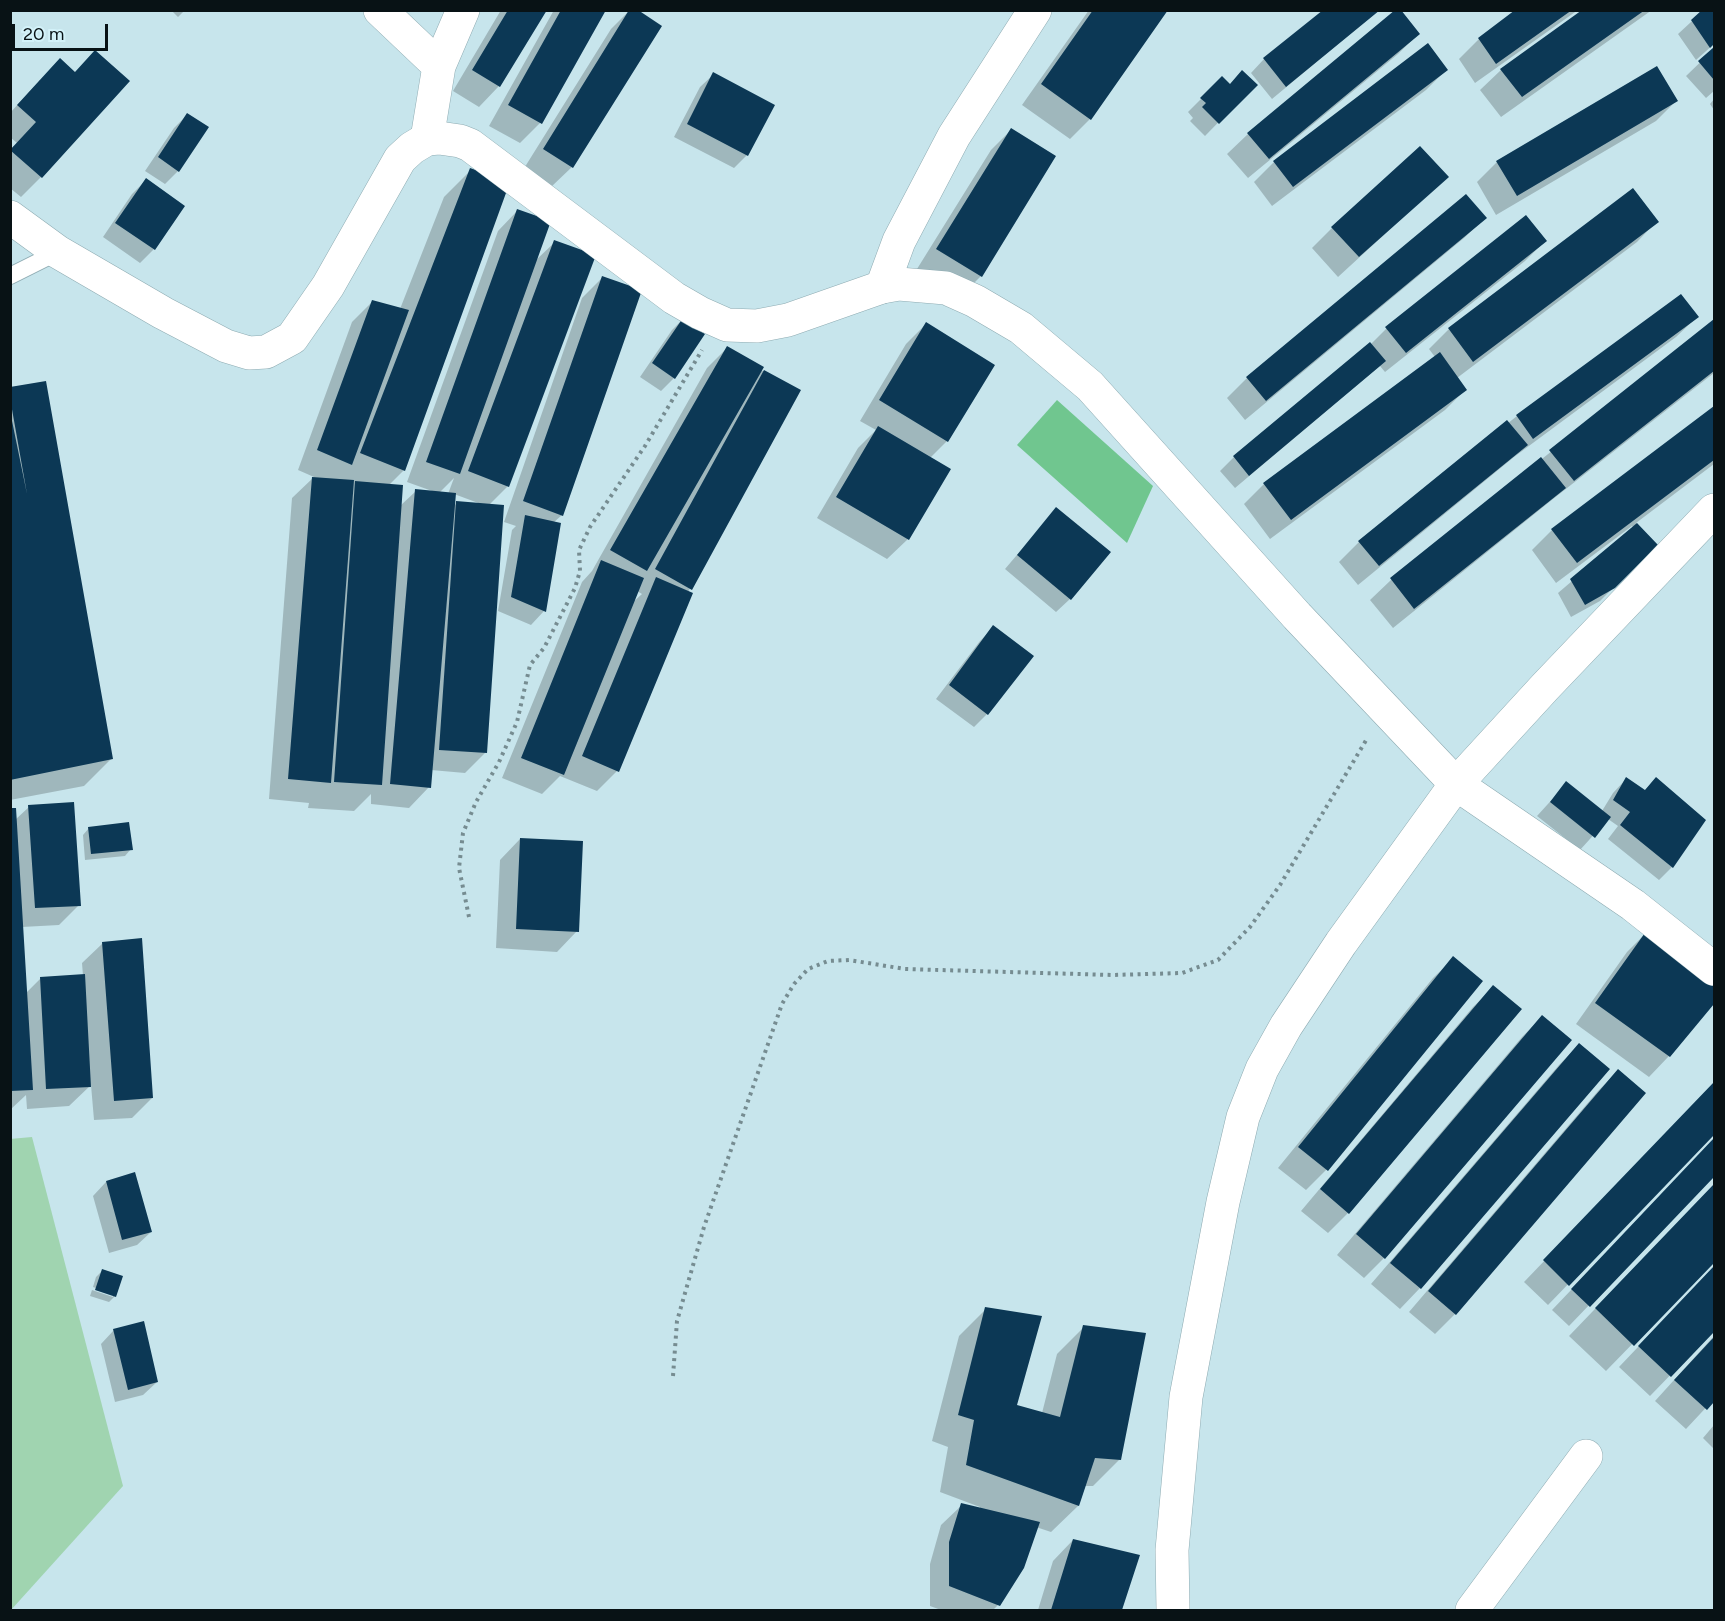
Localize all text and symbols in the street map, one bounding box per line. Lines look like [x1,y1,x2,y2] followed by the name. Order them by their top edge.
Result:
[15,12,111,50] scale bar
[23,23,64,45] text: 20 m

